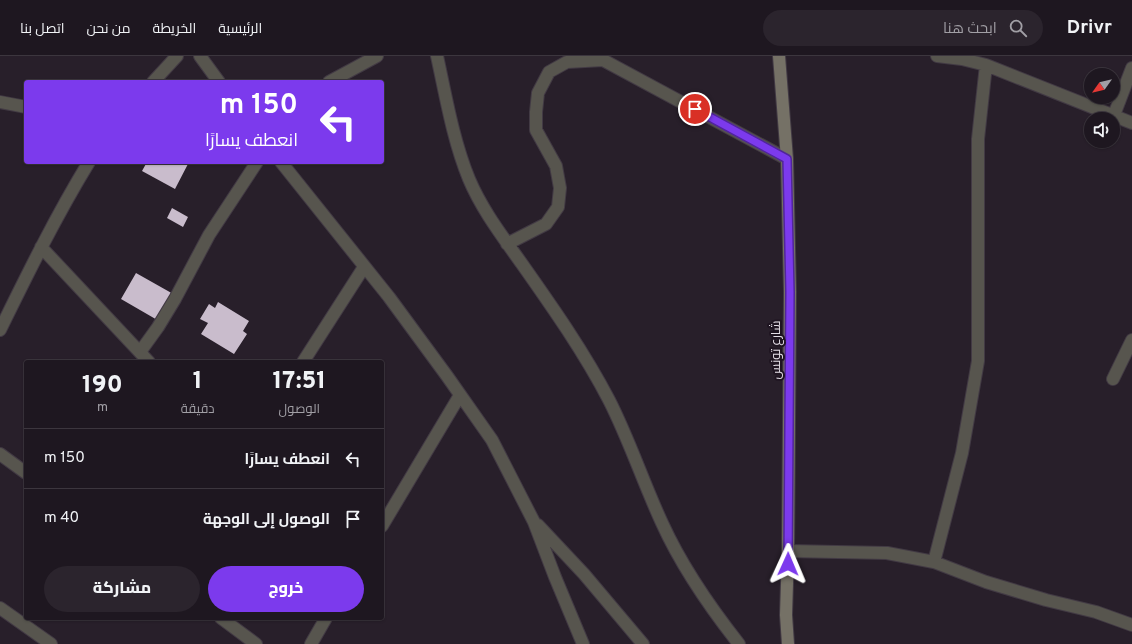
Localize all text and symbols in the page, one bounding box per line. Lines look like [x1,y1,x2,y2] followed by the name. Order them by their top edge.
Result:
[763,10,1043,46] search box
[1067,16,1112,40] text: Drivr
[1007,17,1029,39] icon: search
[943,20,997,39] text: ابحث هنا
[20,21,65,38] text: اتصل بنا
[87,21,131,38] text: من نحن
[153,21,196,38] text: الخريطة
[218,21,262,38] text: الرئيسية
[1084,68,1120,104] north arrow
[1084,68,1120,148] map controls
[220,88,298,124] text: 150 m
[678,92,712,126] pin
[312,96,364,148] icon: left
[684,98,706,120] icon: arrive
[1084,112,1120,148] button: sound
[205,130,298,153] text: انعطف يسارًا
[769,321,785,379] street label: شارع تونس
[193,367,203,397] text: 1
[273,367,326,397] text: 17:51
[82,371,123,401] text: 190
[97,400,108,416] text: m
[181,402,215,418] text: دقيقة
[279,402,320,418] text: الوصول
[342,448,364,470] icon: left
[44,449,85,468] text: 150 m
[244,451,330,470] text: انعطف يسارًا
[342,508,364,530] icon: arrive
[44,509,79,528] text: 40 m
[203,511,330,530] text: الوصول إلى الوجهة
[767,543,809,585] position arrow
[44,566,200,612] button: مشاركة
[208,566,364,612] button: خروج

